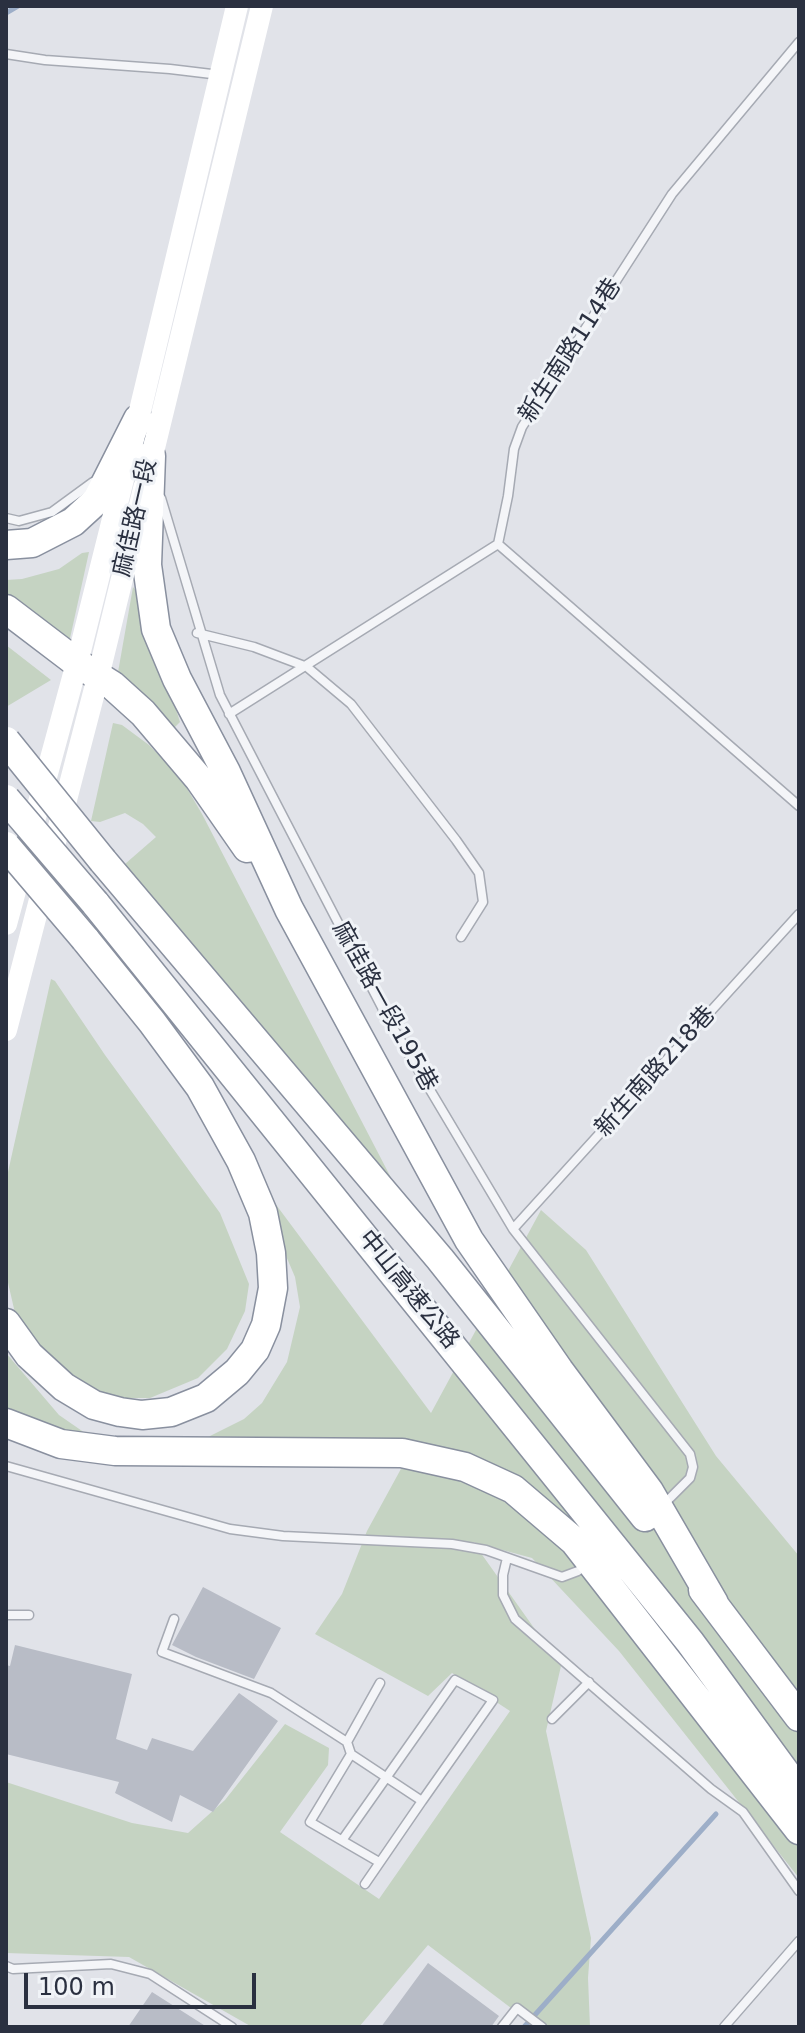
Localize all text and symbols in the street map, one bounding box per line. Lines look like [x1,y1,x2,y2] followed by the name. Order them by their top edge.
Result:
[514,274,628,428] street label: 新生南路114巷
[108,456,164,580] street label: 麻佳路一段
[325,917,443,1097] street label: 麻佳路一段195巷
[590,1001,722,1143] street label: 新生南路218巷
[351,1225,465,1355] street label: 中山高速公路
[28,1957,260,2007] scale bar
[38,1973,115,2001] text: 100 m

